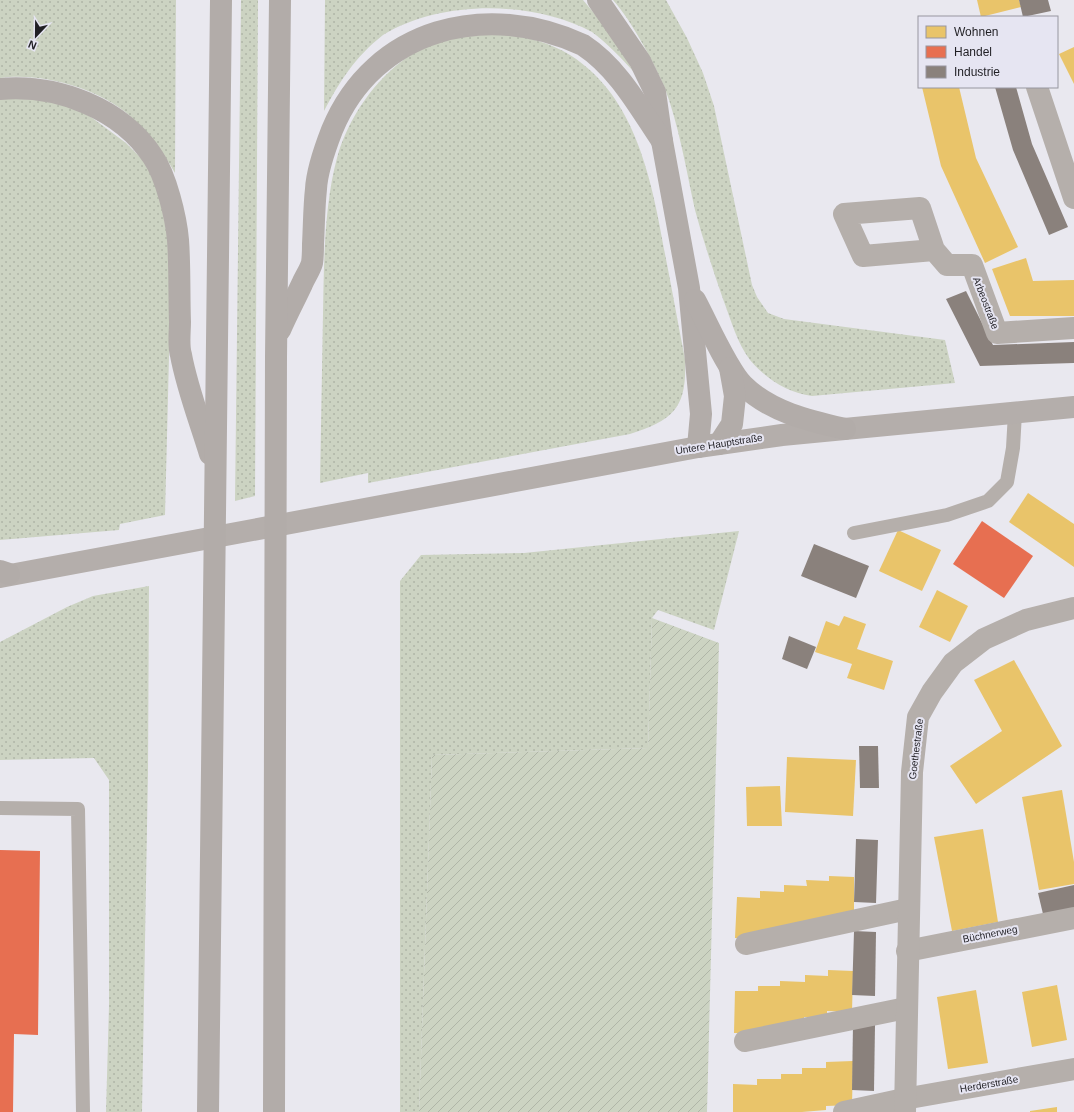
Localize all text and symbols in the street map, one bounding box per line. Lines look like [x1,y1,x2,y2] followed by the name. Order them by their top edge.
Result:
[16,16,56,56] north arrow
[918,16,1058,88] legend
[954,25,998,39] text: Wohnen
[26,38,38,52] text: N
[954,45,992,59] text: Handel
[954,65,1000,79] text: Industrie
[971,275,1001,331] street label: Arbeostraße
[675,432,764,456] street label: Untere Hauptstraße
[907,718,925,780] street label: Goethestraße
[962,923,1018,945] street label: Büchnerweg
[959,1073,1019,1095] street label: Herderstraße

